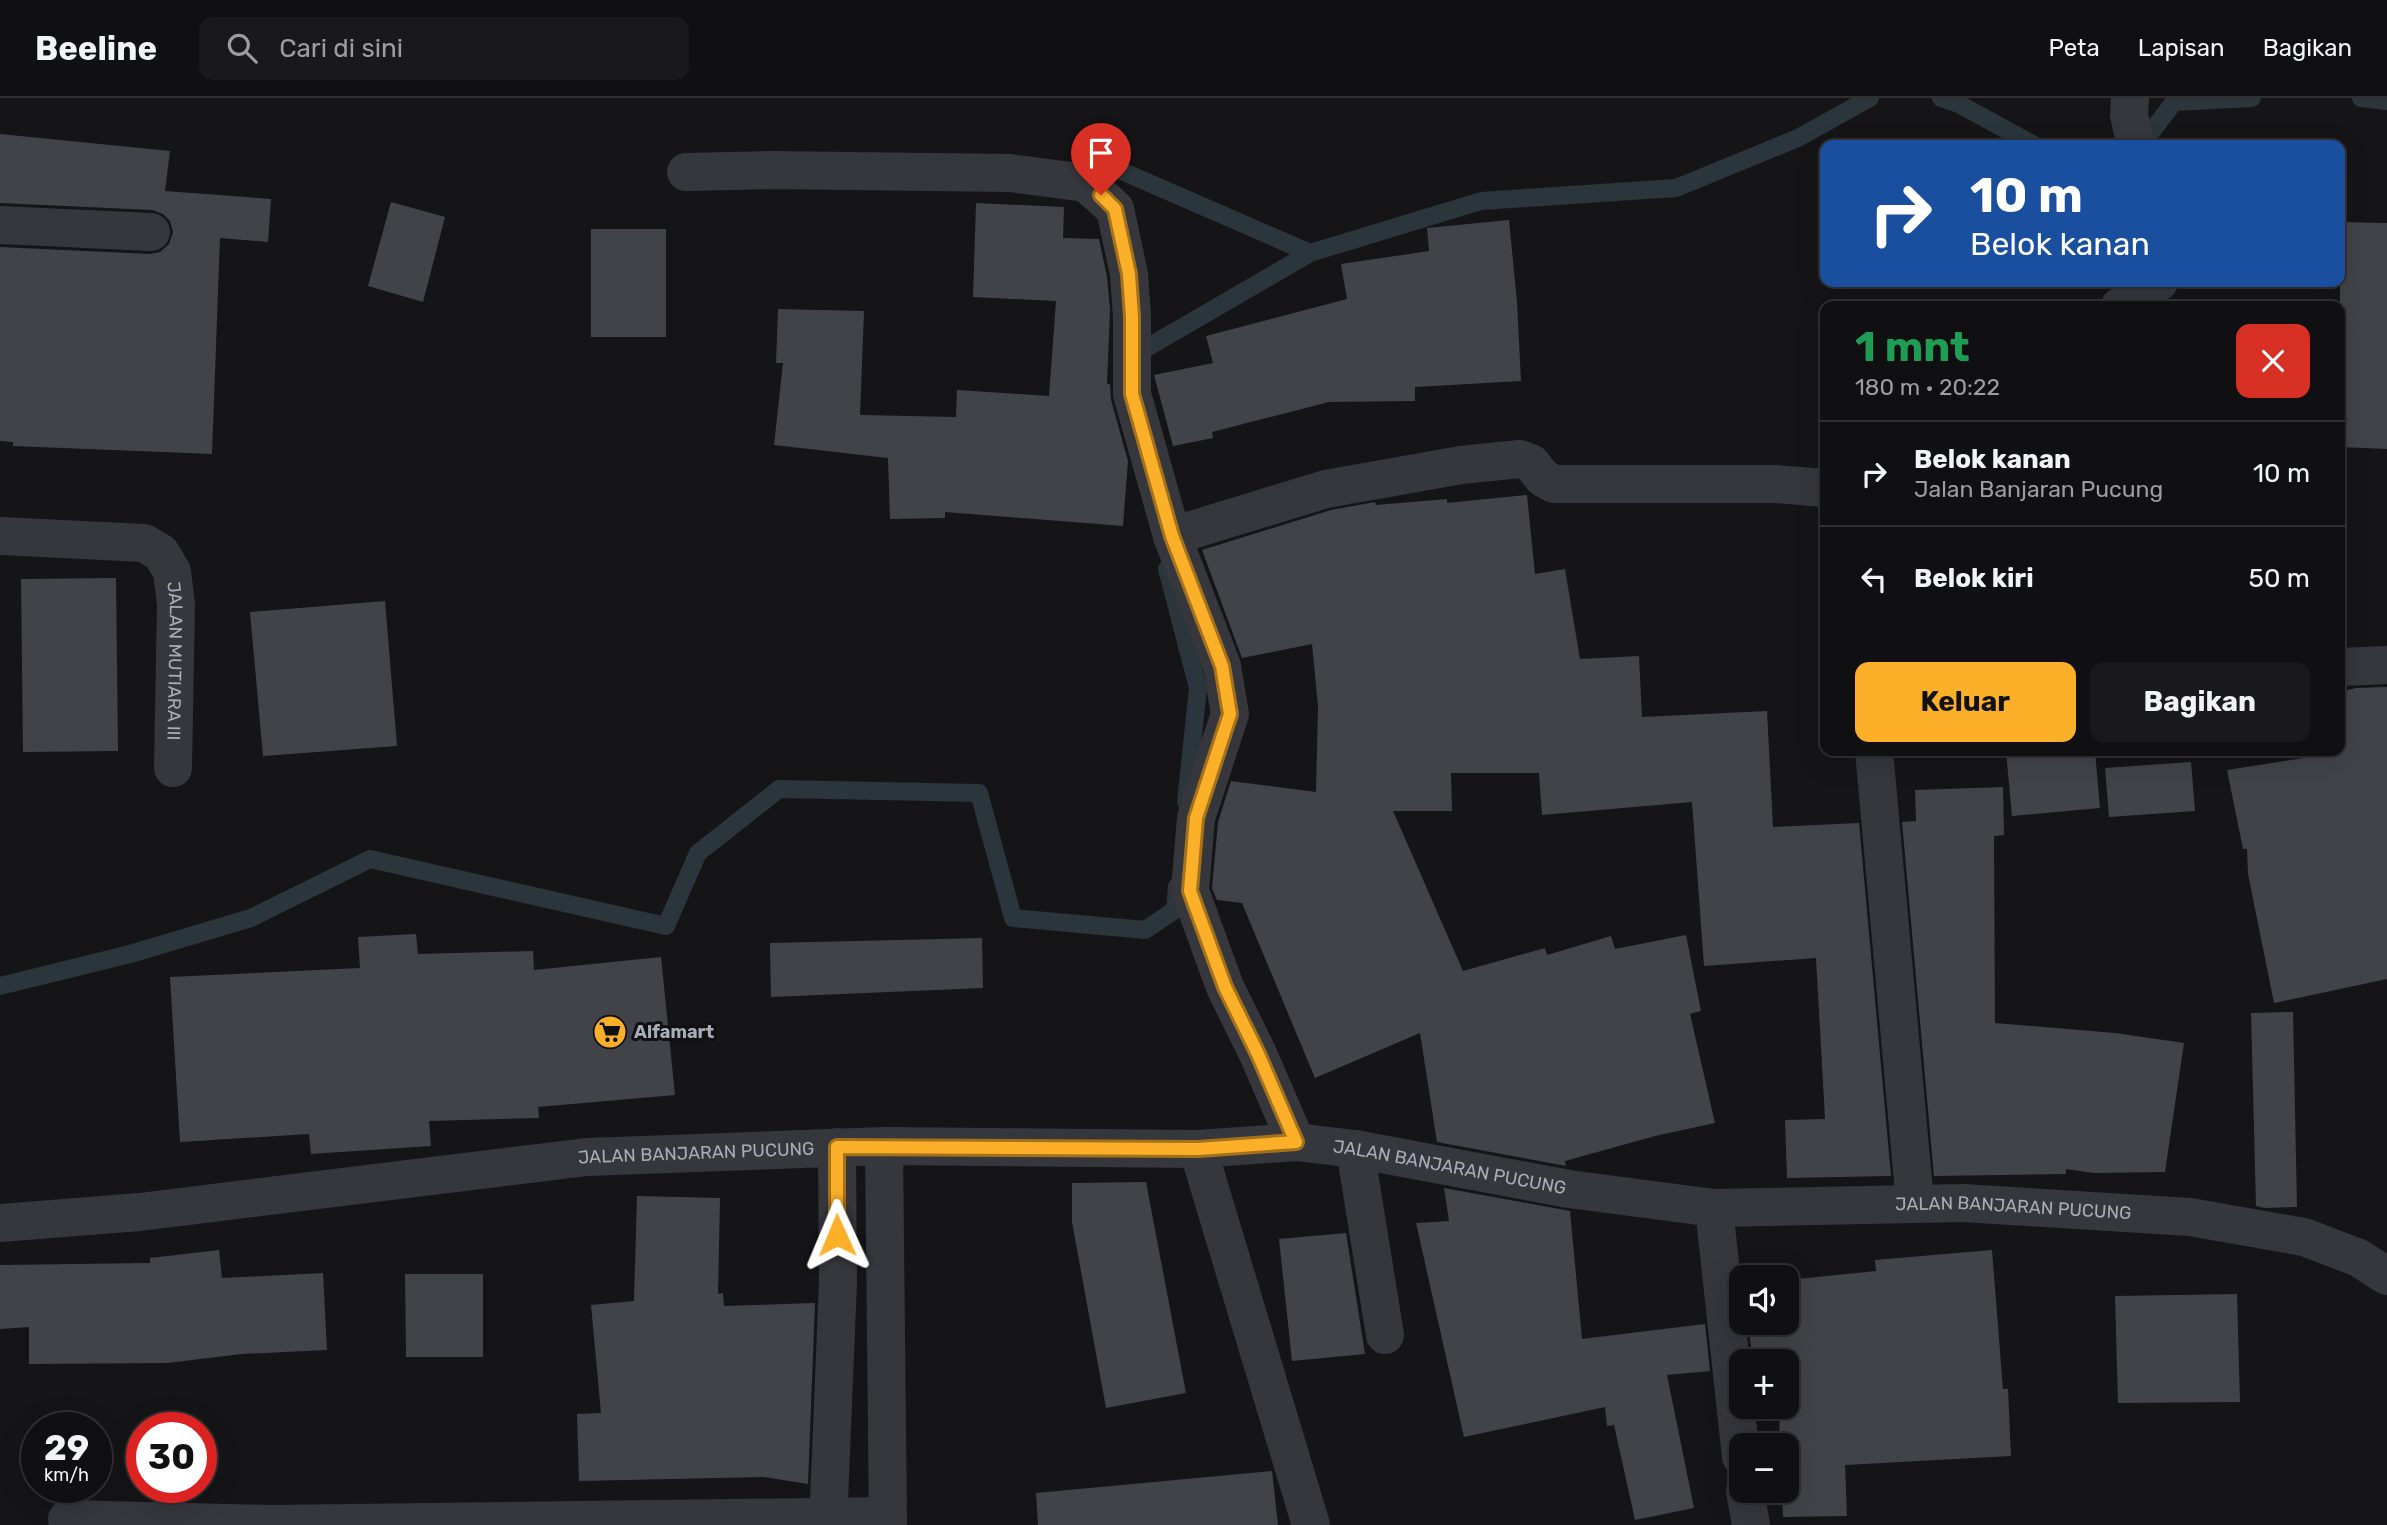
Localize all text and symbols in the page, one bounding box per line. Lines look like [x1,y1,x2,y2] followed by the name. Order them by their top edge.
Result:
[199,17,689,80] search box
[35,29,157,68] text: Beeline
[223,29,261,67] icon: search
[279,33,403,64] text: Cari di sini
[2048,34,2100,62] text: Peta
[2138,34,2225,62] text: Lapisan
[2263,34,2352,62] text: Bagikan
[1071,123,1131,195] pin
[1082,134,1120,172] icon: arrive
[1970,166,2083,224] text: 10 m
[1855,168,1946,259] icon: right
[1970,225,2150,263] text: Belok kanan
[1855,322,1970,372] text: 1 mnt
[2236,324,2310,398] button: close
[1855,373,2000,401] text: 180 m · 20:22
[1914,444,2071,475] text: Belok kanan
[1855,455,1893,493] icon: right
[2253,458,2310,489] text: 10 m
[1914,475,2163,503] text: Jalan Banjaran Pucung
[1855,560,1893,598] icon: left
[1914,563,2034,594] text: Belok kiri
[2249,563,2310,594] text: 50 m
[162,580,187,741] street label: JALAN MUTIARA III
[1855,662,2076,742] button: Keluar
[2090,662,2310,742] button: Bagikan
[591,1013,629,1051] supermarket icon: Alfamart
[634,1021,714,1043] place label: Alfamart
[1332,1135,1568,1199] street label: JALAN BANJARAN PUCUNG
[577,1138,815,1169] street label: JALAN BANJARAN PUCUNG
[1895,1192,2132,1224] street label: JALAN BANJARAN PUCUNG
[800,1198,874,1272] position arrow
[1729,1265,1799,1503] map controls
[1729,1265,1799,1335] button: sound
[1729,1349,1799,1419] button: +
[126,1412,217,1503] speed limit sign: 30
[44,1427,89,1469] text: 29
[1729,1433,1799,1503] button: −
[44,1464,89,1486] text: km/h

